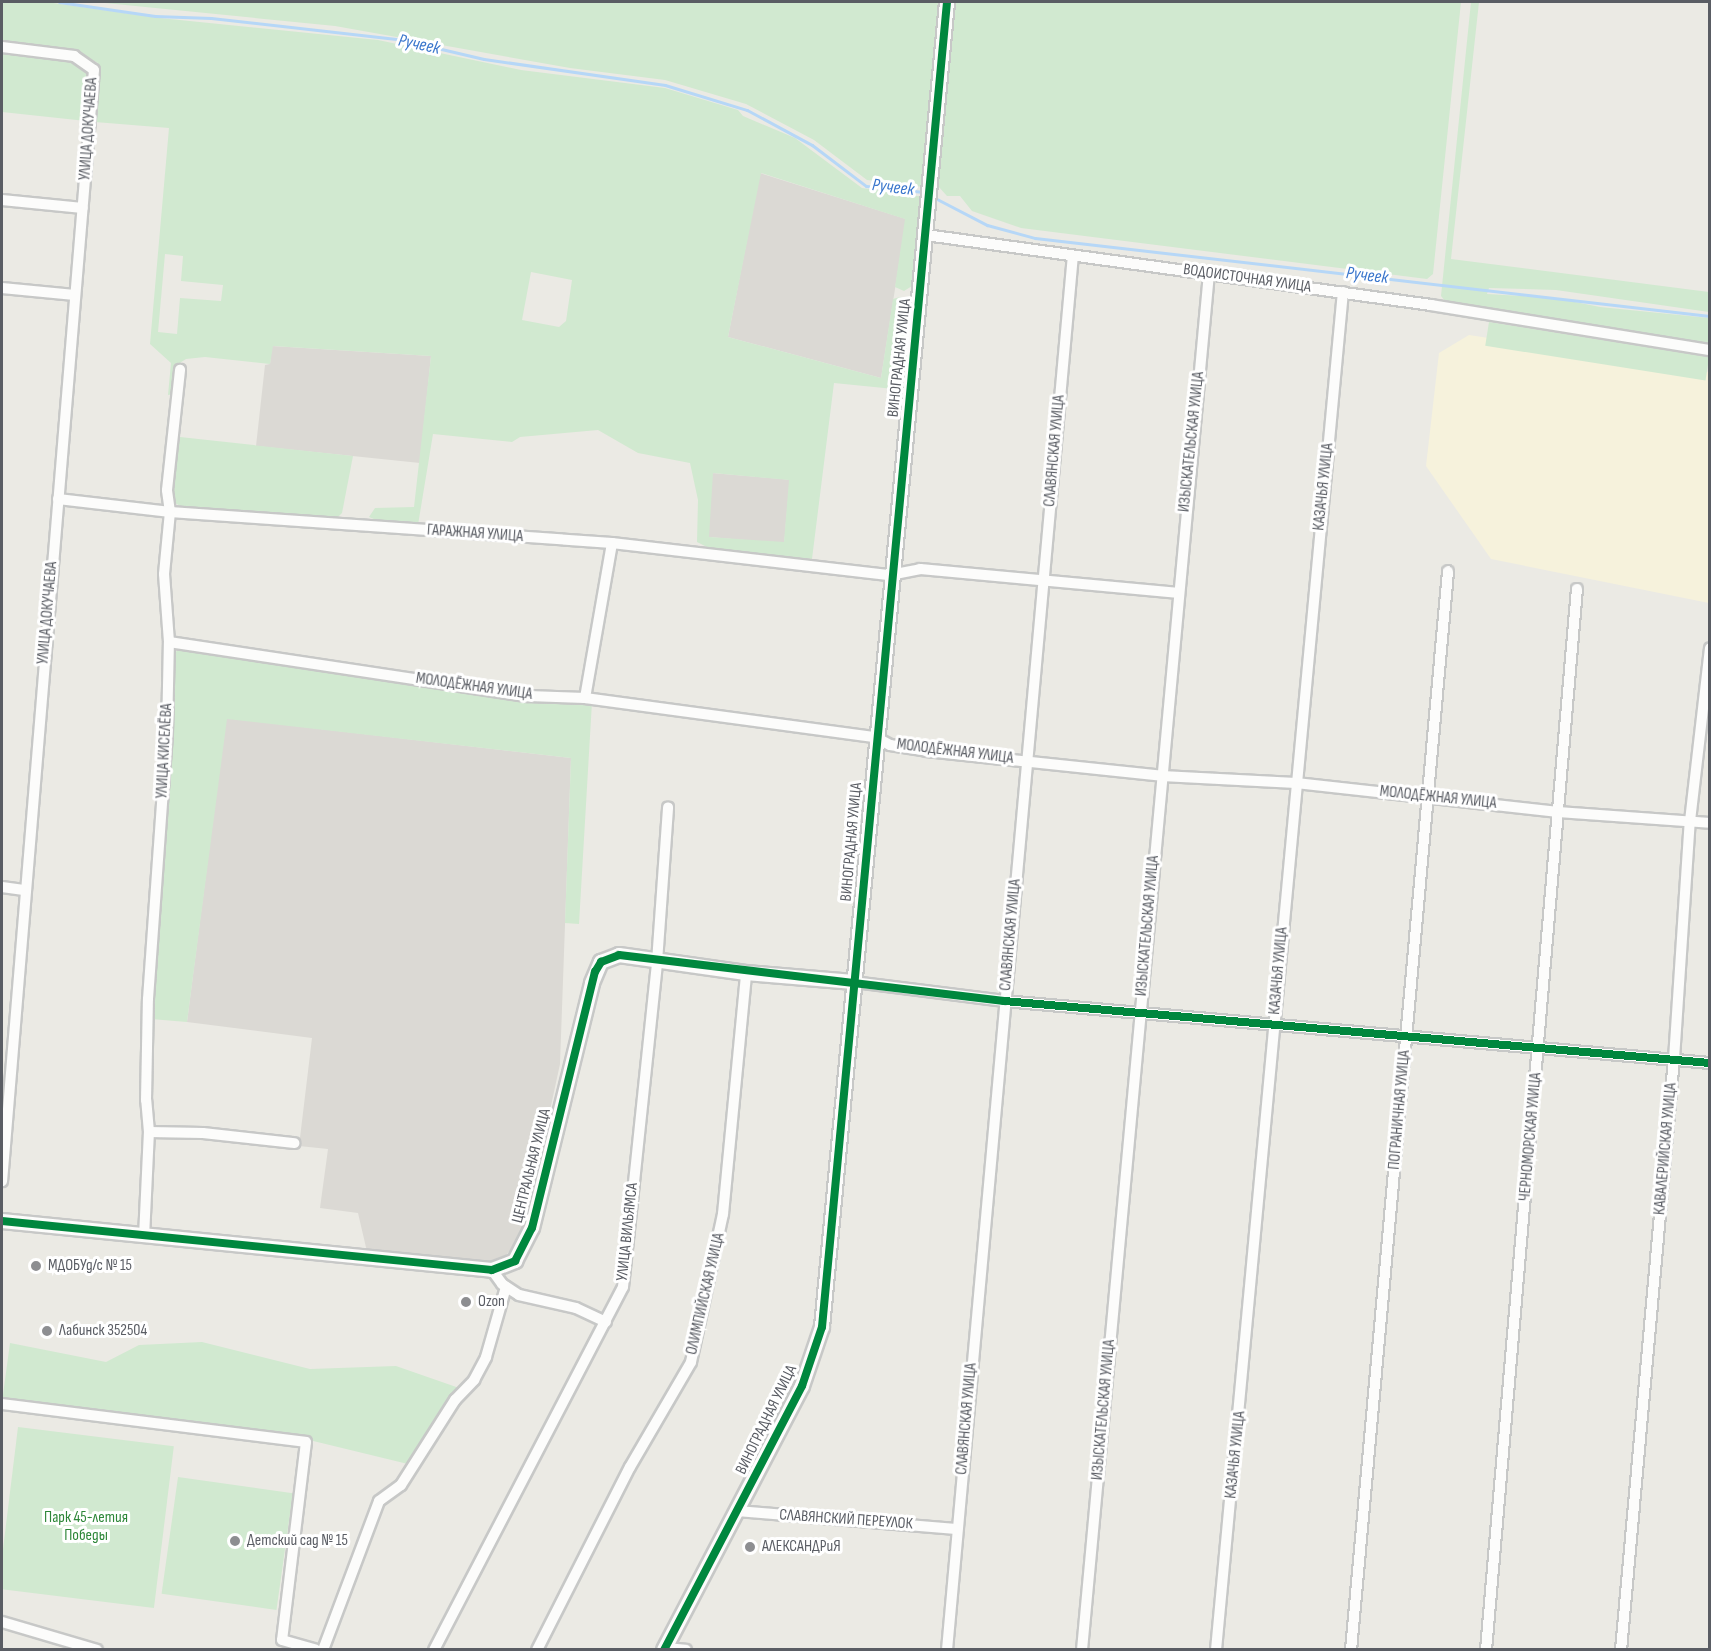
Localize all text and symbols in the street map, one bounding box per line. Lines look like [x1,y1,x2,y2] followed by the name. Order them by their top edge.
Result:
[396,30,442,60] water label: Ручеек
[76,77,102,181] street label: УЛИЦА ДОКУЧАЕВА
[871,175,915,201] water label: Ручеек
[1182,261,1312,297] street label: ВОДОИСТОЧНАЯ УЛИЦА
[1345,263,1389,289] water label: Ручеек
[884,298,916,418] street label: ВИНОГРАДНАЯ УЛИЦА
[1175,371,1209,513] street label: ИЗЫСКАТЕЛЬСКАЯ УЛИЦА
[1041,394,1069,508] street label: СЛАВЯНСКАЯ УЛИЦА
[1310,442,1338,532] street label: КАЗАЧЬЯ УЛИЦА
[426,521,524,547] street label: ГАРАЖНАЯ УЛИЦА
[34,561,62,665] street label: УЛИЦА ДОКУЧАЕВА
[415,669,533,705] street label: МОЛОДЁЖНАЯ УЛИЦА
[153,703,177,799] street label: УЛИЦА КИСЕЛЁВА
[896,735,1014,769] street label: МОЛОДЁЖНАЯ УЛИЦА
[837,782,867,902] street label: ВИНОГРАДНАЯ УЛИЦА
[1379,782,1497,814] street label: МОЛОДЁЖНАЯ УЛИЦА
[1132,855,1164,997] street label: ИЗЫСКАТЕЛЬСКАЯ УЛИЦА
[997,878,1025,992] street label: СЛАВЯНСКАЯ УЛИЦА
[1266,926,1292,1016] street label: КАЗАЧЬЯ УЛИЦА
[1385,1049,1415,1171] street label: ПОГРАНИЧНАЯ УЛИЦА
[1516,1072,1546,1202] street label: ЧЕРНОМОРСКАЯ УЛИЦА
[1651,1082,1681,1216] street label: КАВАЛЕРИЙСКАЯ УЛИЦА
[508,1107,556,1225] street label: ЦЕНТРАЛЬНАЯ УЛИЦА
[613,1182,643,1282] street label: УЛИЦА ВИЛЬЯМСА
[683,1231,729,1357] street label: ОЛИМПИЙСКАЯ УЛИЦА
[48,1256,132,1276] place label: МДОБУд/с № 15
[29,1259,43,1273] marker: МДОБУд/с № 15
[478,1292,505,1312] place label: Ozon
[459,1295,473,1309] marker: Ozon
[59,1321,147,1341] place label: Лабинск 352504
[40,1324,54,1338] marker: Лабинск 352504
[1088,1339,1120,1481] street label: ИЗЫСКАТЕЛЬСКАЯ УЛИЦА
[732,1362,802,1478] street label: ВИНОГРАДНАЯ УЛИЦА
[953,1362,981,1476] street label: СЛАВЯНСКАЯ УЛИЦА
[1222,1410,1250,1500] street label: КАЗАЧЬЯ УЛИЦА
[779,1506,913,1534] street label: СЛАВЯНСКИЙ ПЕРЕУЛОК
[44,1508,128,1546] park label: Парк 45-летия Победы
[247,1531,348,1551] place label: Детский сад № 15
[228,1534,242,1548] marker: Детский сад № 15
[762,1537,841,1557] place label: АЛЕКСАНДРиЯ
[743,1540,757,1554] marker: АЛЕКСАНДРиЯ

